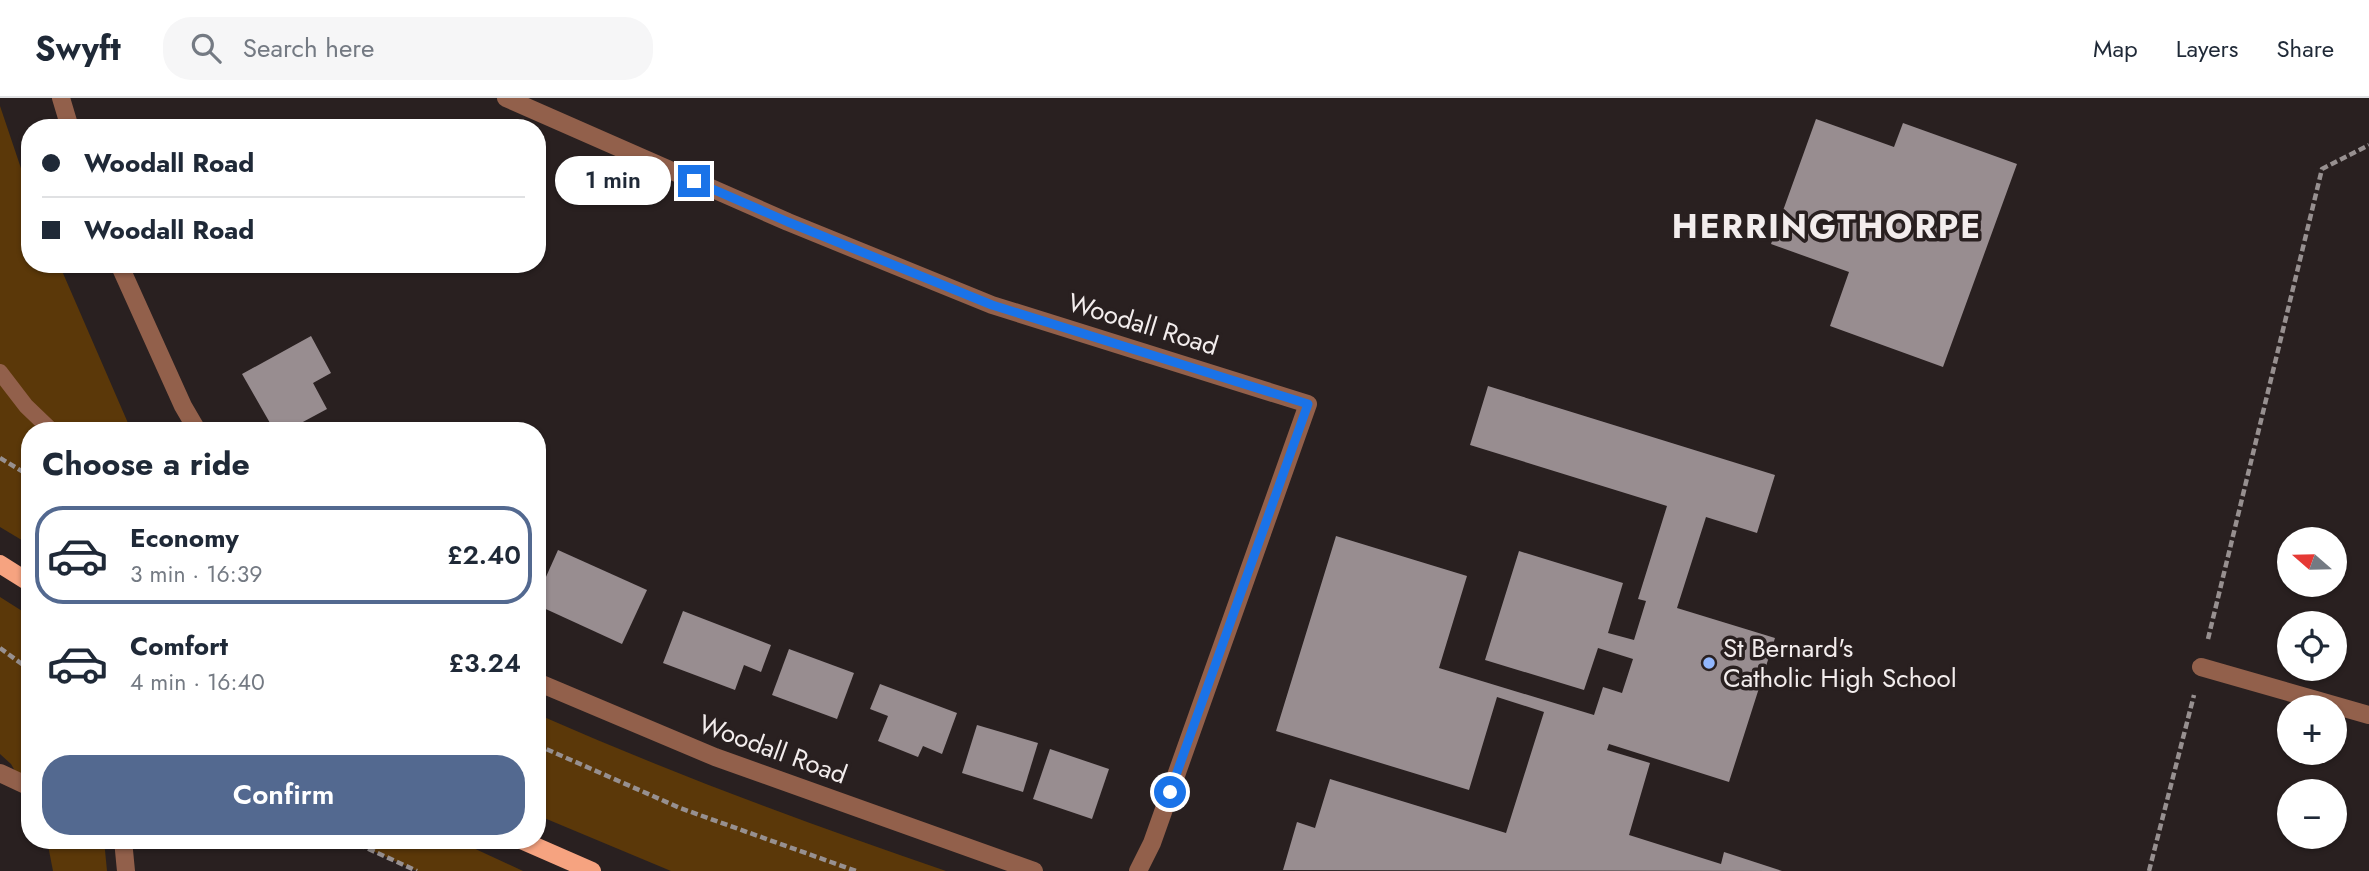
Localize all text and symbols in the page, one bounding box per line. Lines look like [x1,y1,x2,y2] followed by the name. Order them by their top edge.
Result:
[163,17,653,80] search box
[35,25,121,72] text: Swyft
[187,29,225,67] icon: search
[243,29,374,67] text: Search here
[2093,31,2138,66] text: Map
[2176,31,2238,66] text: Layers
[2276,31,2334,66] text: Share
[84,144,254,182] text: Woodall Road
[554,156,670,206] callout: 1 min
[585,163,641,197] text: 1 min
[678,165,710,197] route end
[1672,203,1982,250] district label: HERRINGTHORPE
[84,211,254,249] text: Woodall Road
[1063,283,1223,365] street label: Woodall Road
[42,441,250,487] text: Choose a ride
[130,519,239,557] text: Economy
[46,524,109,587] icon: car
[2277,527,2347,597] north arrow
[2277,527,2347,849] map controls
[447,536,521,574] text: £2.40
[130,557,262,591] text: 3 min · 16:39
[2277,611,2347,681] button: locate
[130,627,228,665] text: Comfort
[1723,629,1957,697] place label: St Bernard's Catholic High School
[46,632,109,695] icon: car
[448,644,521,682] text: £3.24
[1701,655,1717,671] marker: St Bernard's Catholic High School
[130,665,265,699] text: 4 min · 16:40
[2277,695,2347,765] button: +
[694,705,852,793] street label: Woodall Road
[42,755,525,835] button: Confirm
[1154,776,1186,808] route start
[2277,779,2347,849] button: −

